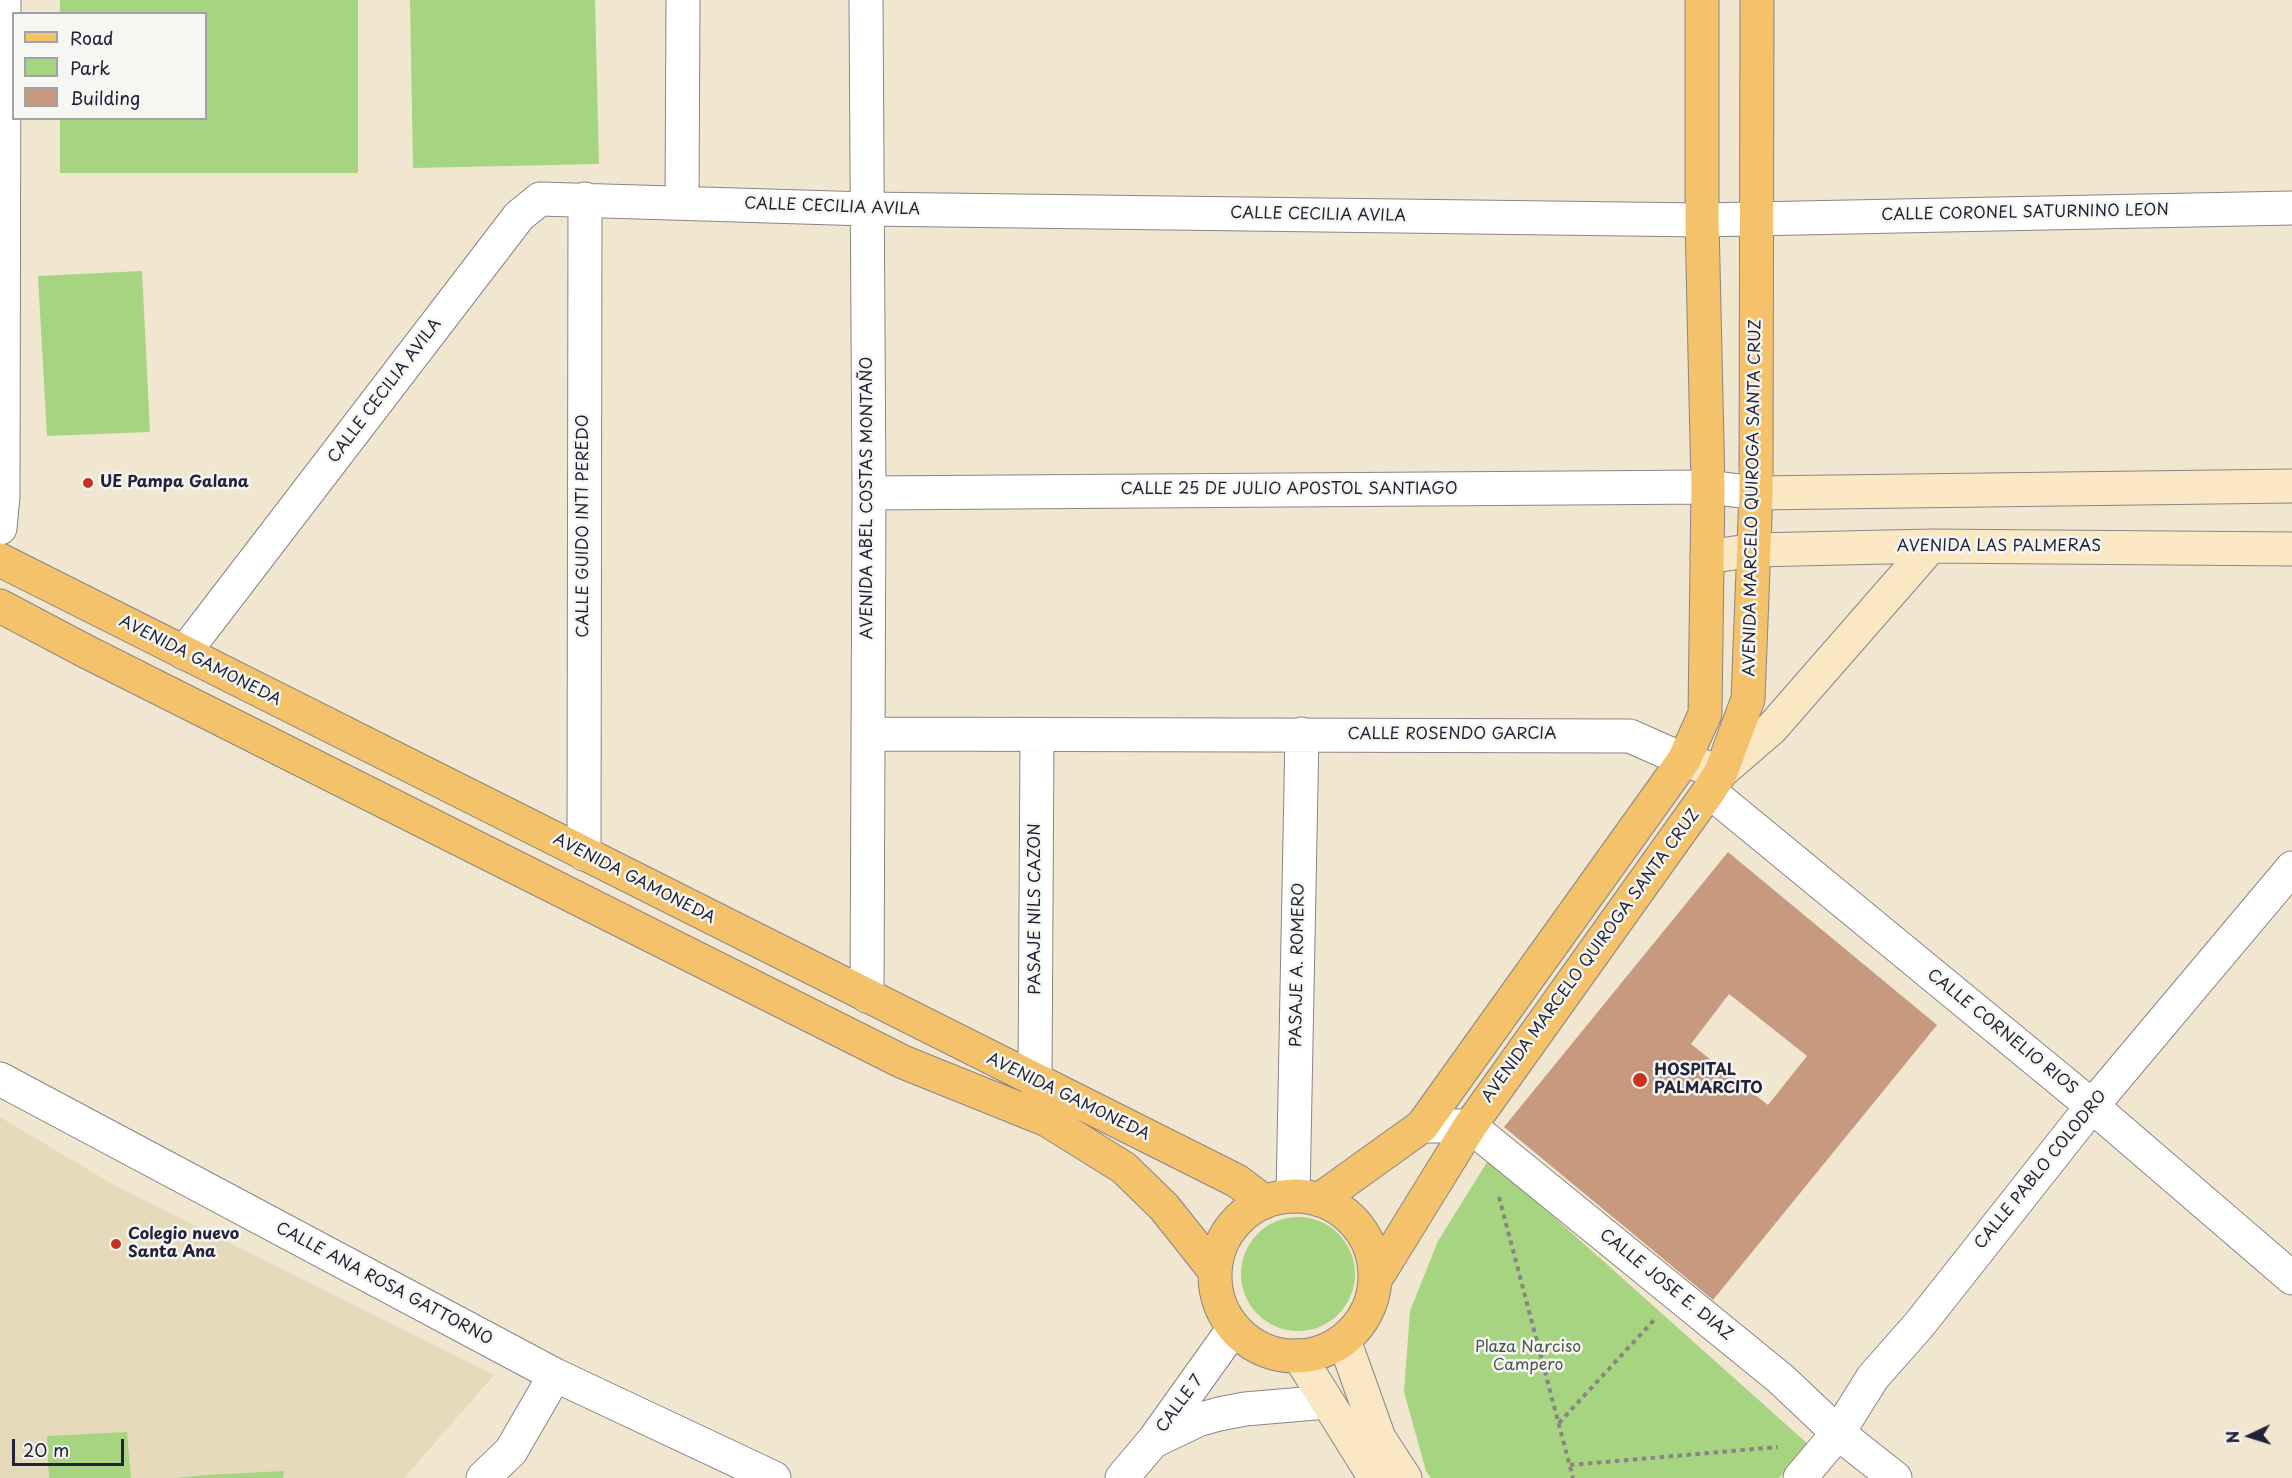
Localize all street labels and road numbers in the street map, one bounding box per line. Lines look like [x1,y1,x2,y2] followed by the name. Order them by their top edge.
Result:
[744,194,920,220] street label: CALLE CECILIA AVILA
[1881,201,2169,225] street label: CALLE CORONEL SATURNINO LEON
[1230,204,1406,226] street label: CALLE CECILIA AVILA
[324,315,446,467] street label: CALLE CECILIA AVILA
[1740,319,1766,677] street label: AVENIDA MARCELO QUIROGA SANTA CRUZ
[858,357,878,639] street label: AVENIDA ABEL COSTAS MONTAÑO
[574,414,594,638] street label: CALLE GUIDO INTI PEREDO
[1120,480,1458,500] street label: CALLE 25 DE JULIO APOSTOL SANTIAGO
[1897,537,2101,557] street label: AVENIDA LAS PALMERAS
[116,612,284,710] street label: AVENIDA GAMONEDA
[1347,725,1557,745] street label: CALLE ROSENDO GARCIA
[1478,806,1704,1106] street label: AVENIDA MARCELO QUIROGA SANTA CRUZ
[1026,823,1046,995] street label: PASAJE NILS CAZON
[550,830,718,928] street label: AVENIDA GAMONEDA
[1287,883,1309,1047] street label: PASAJE A. ROMERO
[1923,965,2081,1099] street label: CALLE CORNELIO RIOS
[983,1049,1153,1145] street label: AVENIDA GAMONEDA
[1971,1087,2111,1253] street label: CALLE PABLO COLODRO
[272,1219,496,1349] street label: CALLE ANA ROSA GATTORNO
[1596,1225,1736,1345] street label: CALLE JOSE E. DIAZ
[1153,1371,1207,1437] street label: CALLE 7

